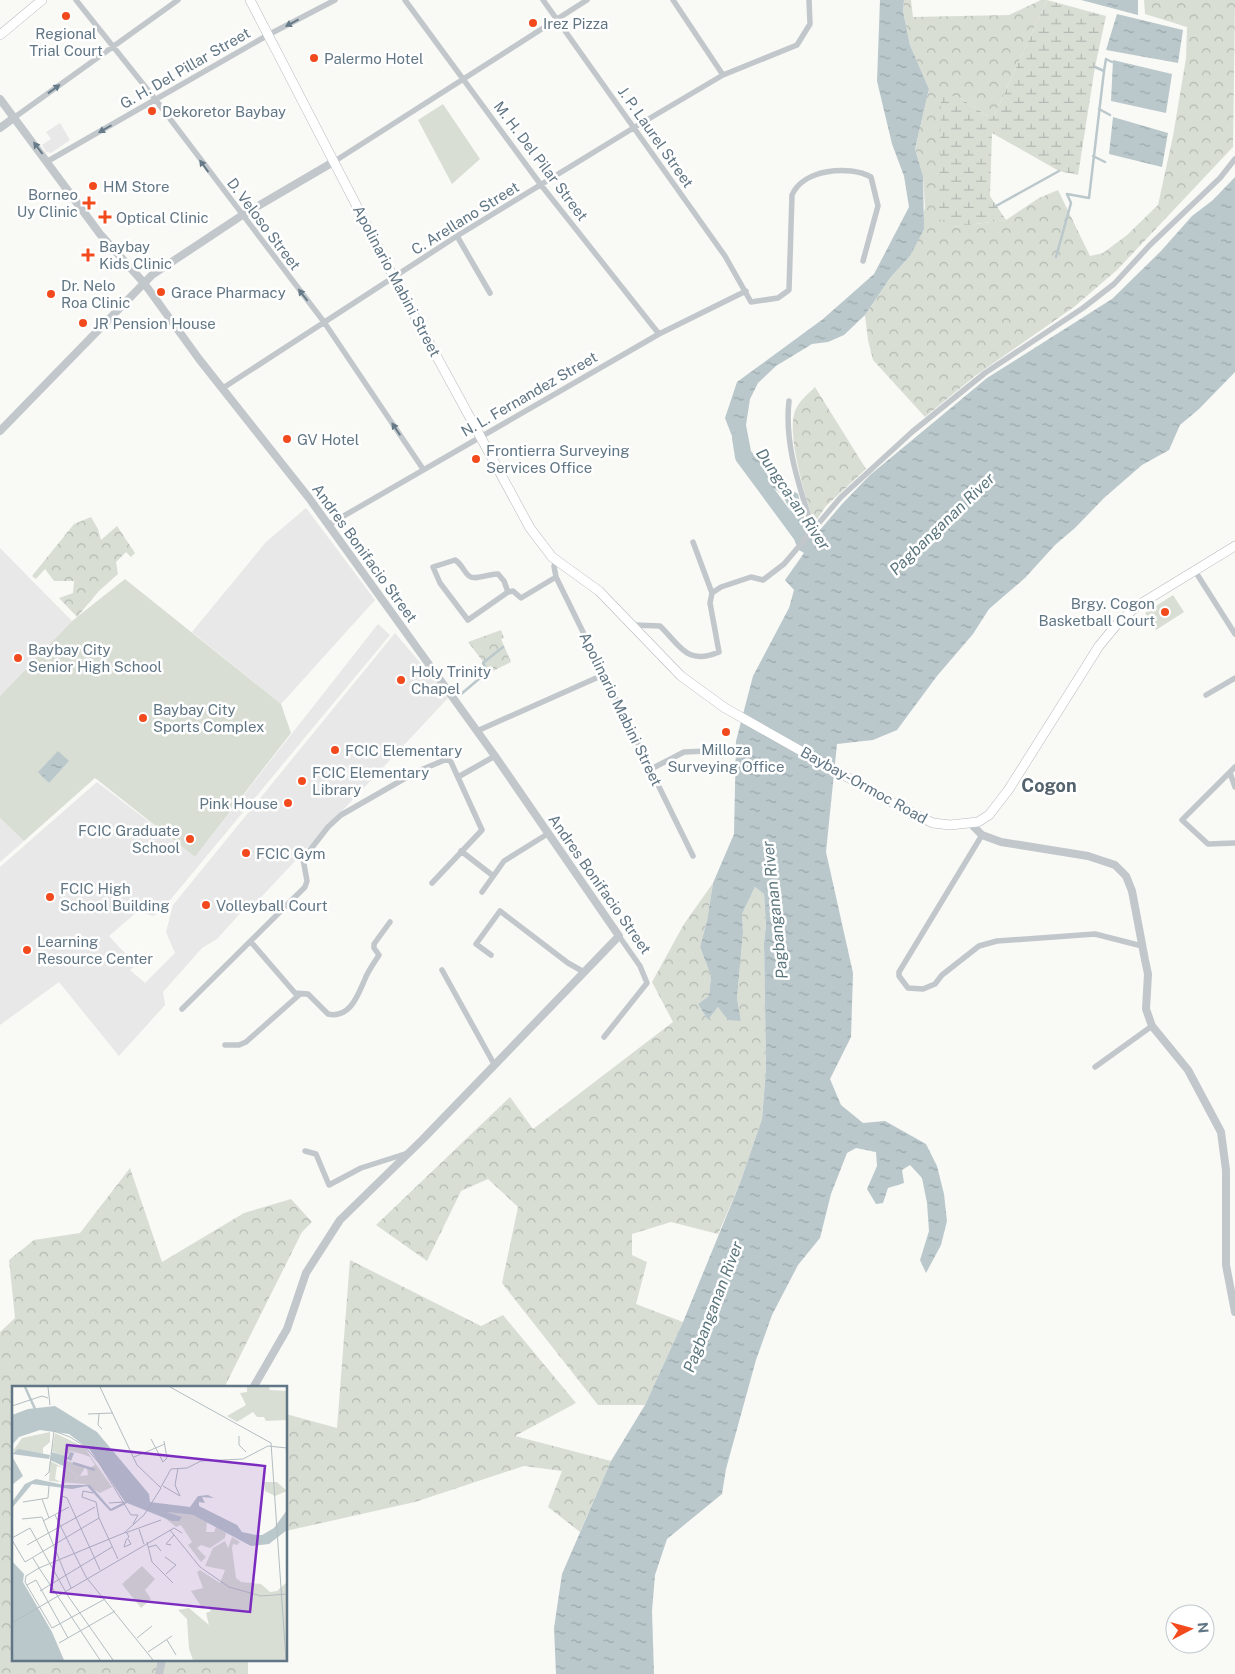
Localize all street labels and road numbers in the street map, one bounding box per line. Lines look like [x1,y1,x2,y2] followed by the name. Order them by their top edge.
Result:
[117,24,253,112] street label: G. H. Del Pillar Street
[615,83,697,191] street label: J. P. Laurel Street
[491,98,592,224] street label: M. H. Del Pilar Street
[224,175,304,273] street label: D. Veloso Street
[408,178,522,258] street label: C. Arellano Street
[350,202,444,360] street label: Apolinario Mabini Street
[458,348,600,440] street label: N. L. Fernandez Street
[309,481,421,626] street label: Andres Bonifacio Street
[576,629,666,789] street label: Apolinario Mabini Street
[798,743,930,827] street label: Baybay-Ormoc Road
[545,811,655,957] street label: Andres Bonifacio Street

